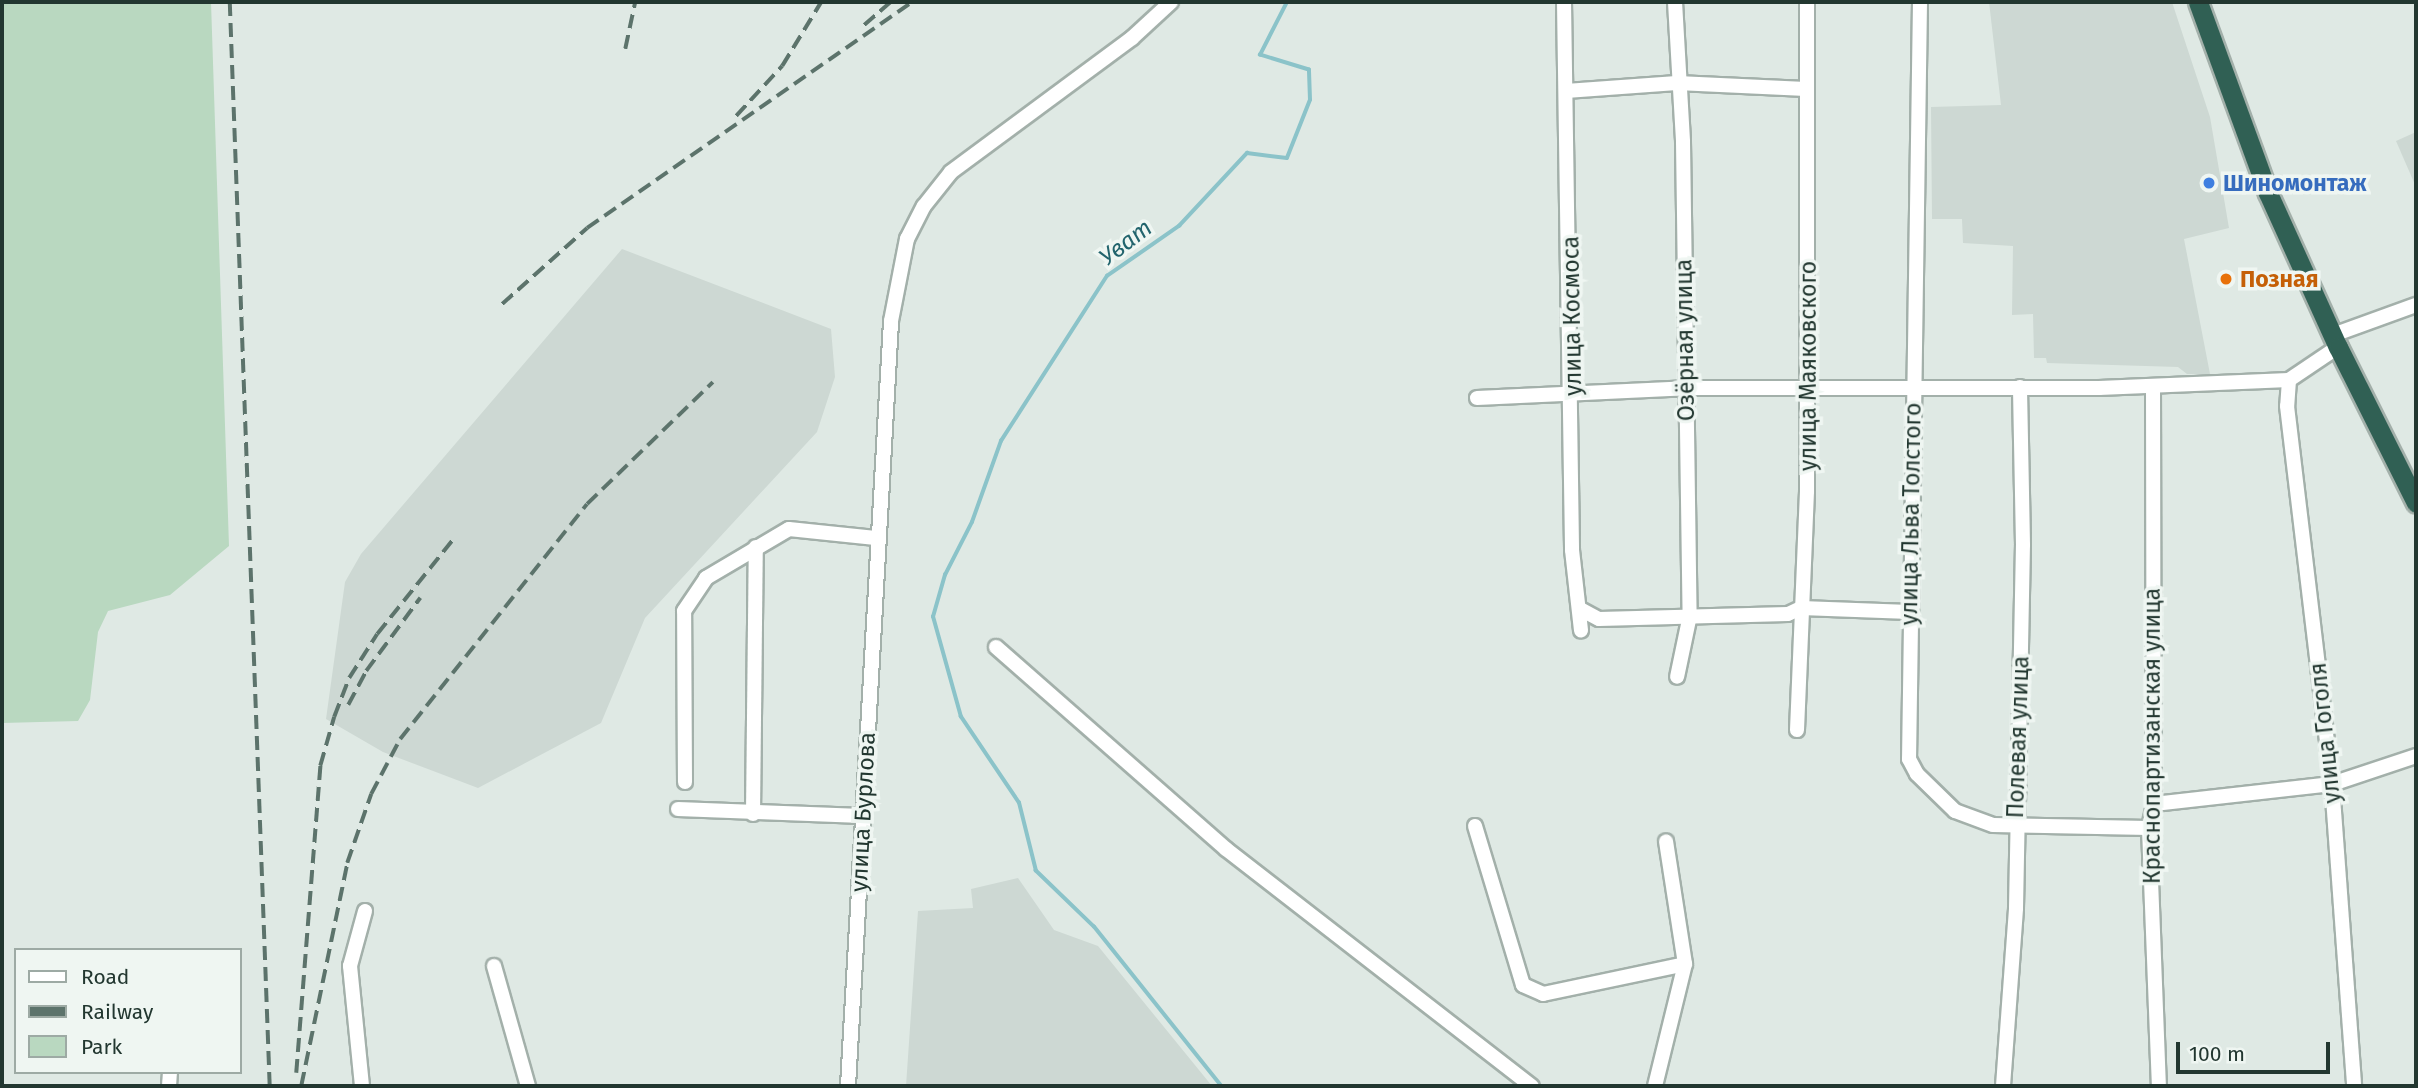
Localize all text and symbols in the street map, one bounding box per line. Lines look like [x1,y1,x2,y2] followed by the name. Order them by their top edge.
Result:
[2223,169,2367,197] place label: Шиномонтаж
[2201,175,2217,191] marker: Шиномонтаж
[1094,214,1158,272] water label: Уват
[1557,236,1587,396] street label: улица Космоса
[1670,259,1700,421] street label: Озёрная улица
[1794,261,1822,471] street label: улица Маяковского
[2240,265,2318,293] place label: Позная
[2218,271,2234,287] marker: Позная
[1895,402,1927,626] street label: улица Льва Толстого
[2138,588,2166,884] street label: Краснопартизанская улица
[2001,655,2035,819] street label: Полевая улица
[2304,661,2346,805] street label: улица Гоголя
[845,731,881,893] street label: улица Бурлова
[14,948,242,1074] legend
[81,964,129,990] text: Road
[81,999,153,1025] text: Railway
[2180,1028,2334,1072] scale bar
[81,1034,122,1060] text: Park
[2189,1041,2245,1067] text: 100 m

